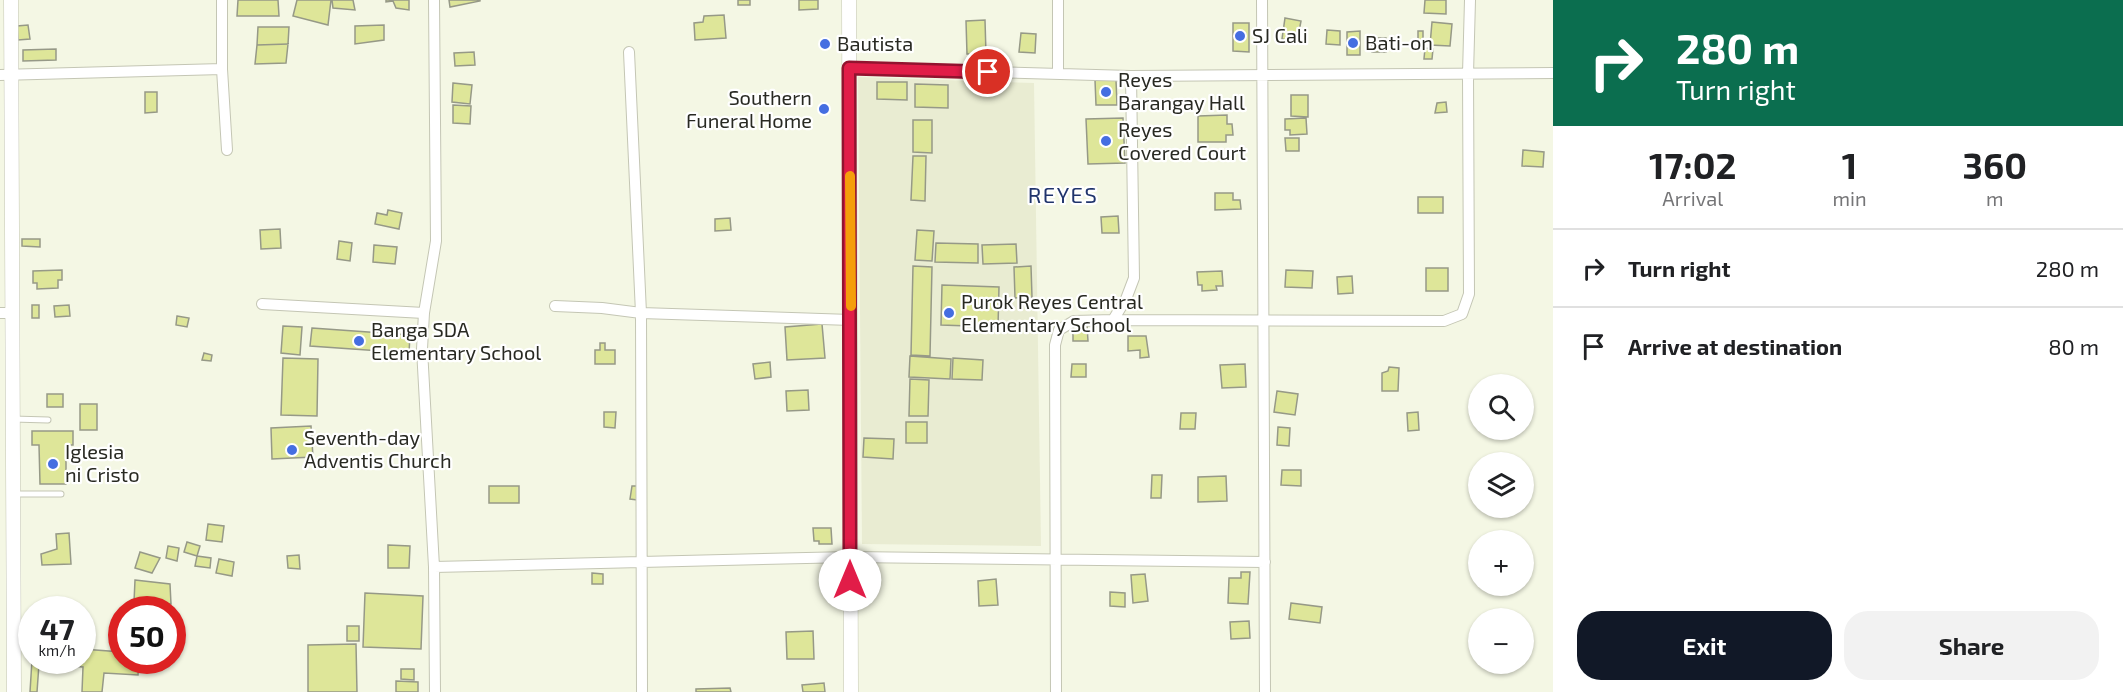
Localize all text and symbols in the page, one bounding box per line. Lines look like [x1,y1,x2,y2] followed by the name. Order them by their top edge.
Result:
[1676,22,1799,72] text: 280 m
[1252,23,1308,47] place label: SJ Cali
[1577,24,1655,102] icon: right
[1233,29,1247,43] marker: SJ Cali
[1365,30,1433,54] place label: Bati-on
[837,31,913,55] place label: Bautista
[1346,36,1360,50] marker: Bati-on
[818,37,832,51] marker: Bautista
[962,46,1013,97] pin
[971,55,1004,88] icon: arrive
[1118,67,1245,114] place label: Reyes Barangay Hall
[1676,73,1796,105] text: Turn right
[686,85,812,132] place label: Southern Funeral Home
[1099,85,1113,99] marker: Reyes Barangay Hall
[817,102,831,116] marker: Southern Funeral Home
[1118,117,1246,164] place label: Reyes Covered Court
[1099,134,1113,148] marker: Reyes Covered Court
[1649,143,1736,186] text: 17:02
[1842,143,1857,186] text: 1
[1963,143,2027,186] text: 360
[1028,181,1098,207] district label: REYES
[1662,186,1723,210] text: Arrival
[1832,186,1867,210] text: min
[1986,186,2004,210] text: m
[1577,252,1610,285] icon: right
[1628,255,1730,281] text: Turn right
[2036,255,2099,281] text: 280 m
[961,289,1143,336] place label: Purok Reyes Central Elementary School
[942,306,956,320] marker: Purok Reyes Central Elementary School
[371,317,541,364] place label: Banga SDA Elementary School
[1577,330,1610,363] icon: arrive
[1628,333,1842,359] text: Arrive at destination
[2048,333,2099,359] text: 80 m
[352,334,366,348] marker: Banga SDA Elementary School
[1468,374,1534,674] map controls
[1468,374,1534,440] button: search
[304,425,452,472] place label: Seventh-day Adventis Church
[65,439,140,486] place label: Iglesia ni Cristo
[285,443,299,457] marker: Seventh-day Adventis Church
[1468,452,1534,518] button: layers
[46,457,60,471] marker: Iglesia ni Cristo
[1468,530,1534,596] button: +
[818,548,882,612] position arrow
[108,596,186,674] speed limit sign: 50
[1468,608,1534,674] button: −
[40,610,74,646] text: 47
[1577,611,1832,680] button: Exit
[1844,611,2099,680] button: Share
[38,641,76,659] text: km/h

